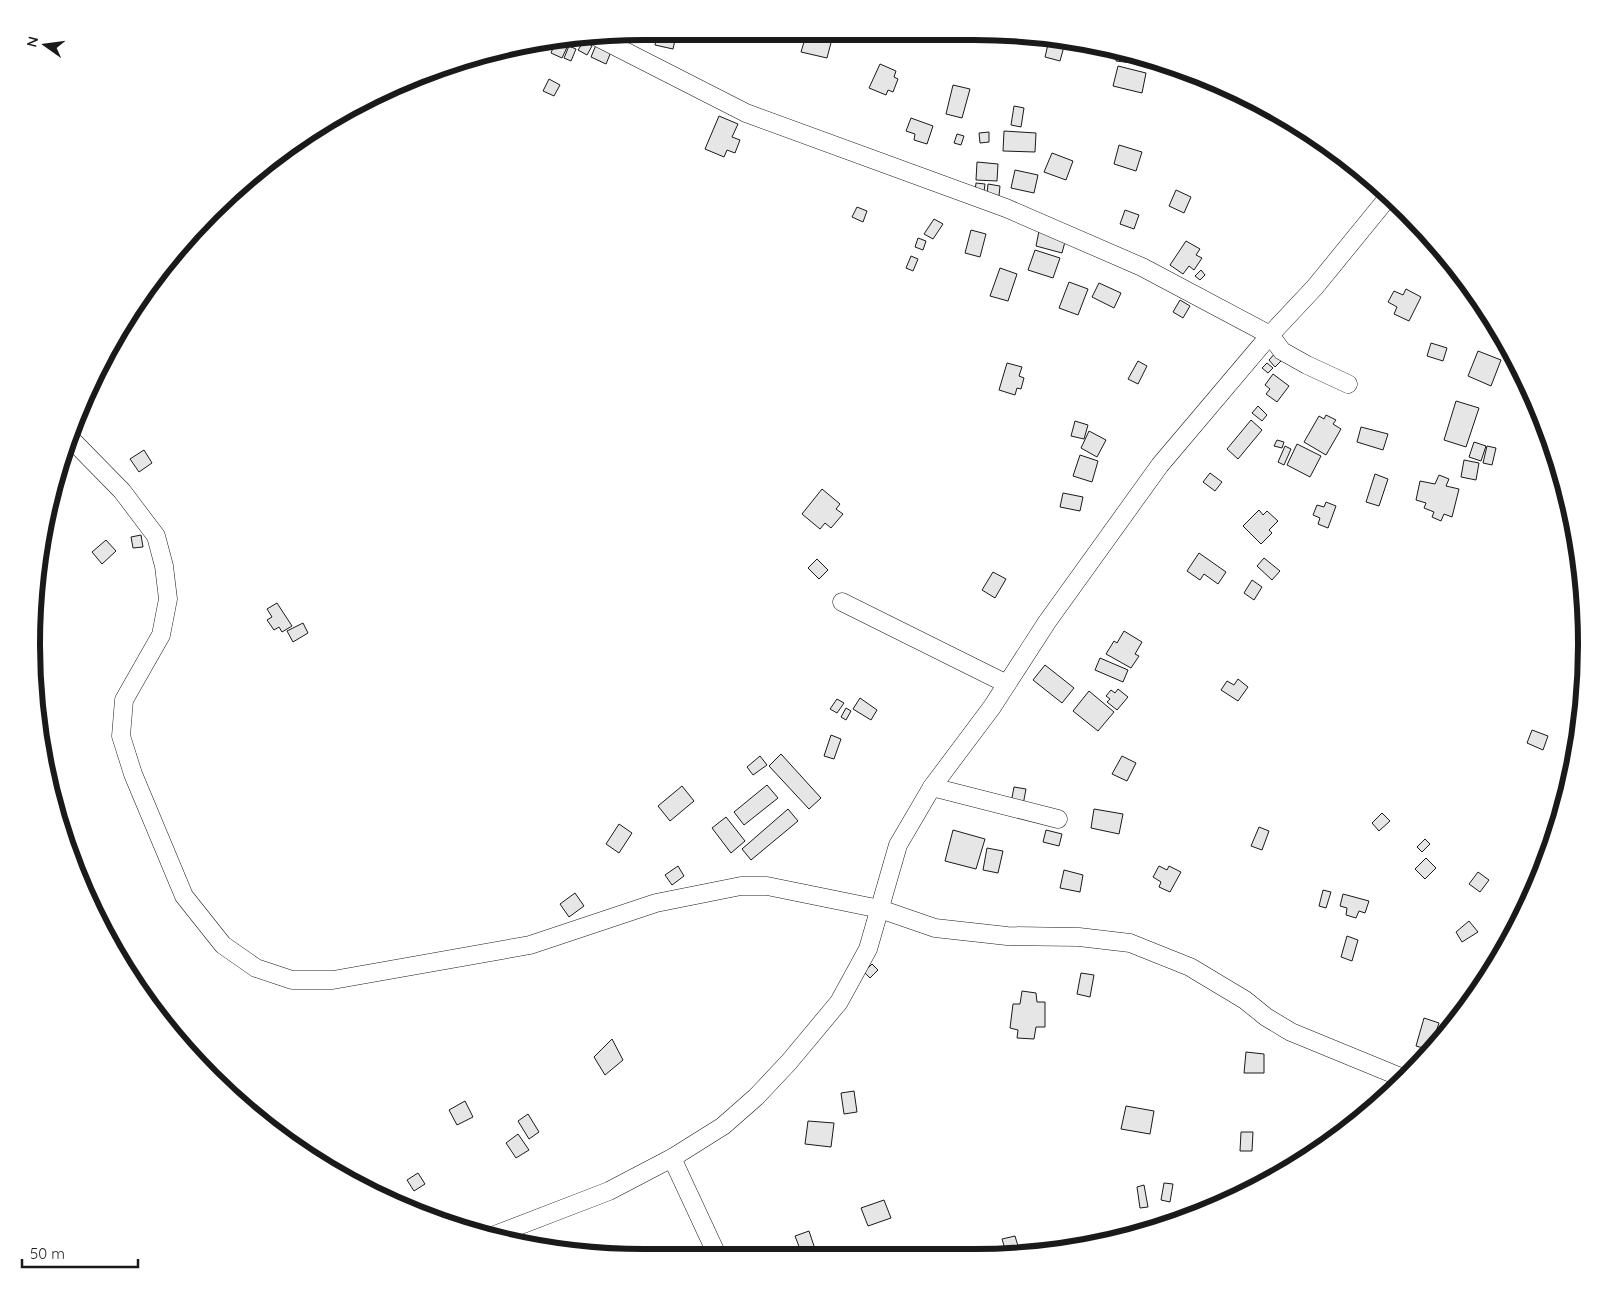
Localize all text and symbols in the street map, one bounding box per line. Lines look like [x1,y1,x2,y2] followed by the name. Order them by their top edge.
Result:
[20,20,70,70] north arrow
[22,35,42,49] text: N
[22,1236,139,1268] scale bar
[30,1244,65,1263] text: 50 m

